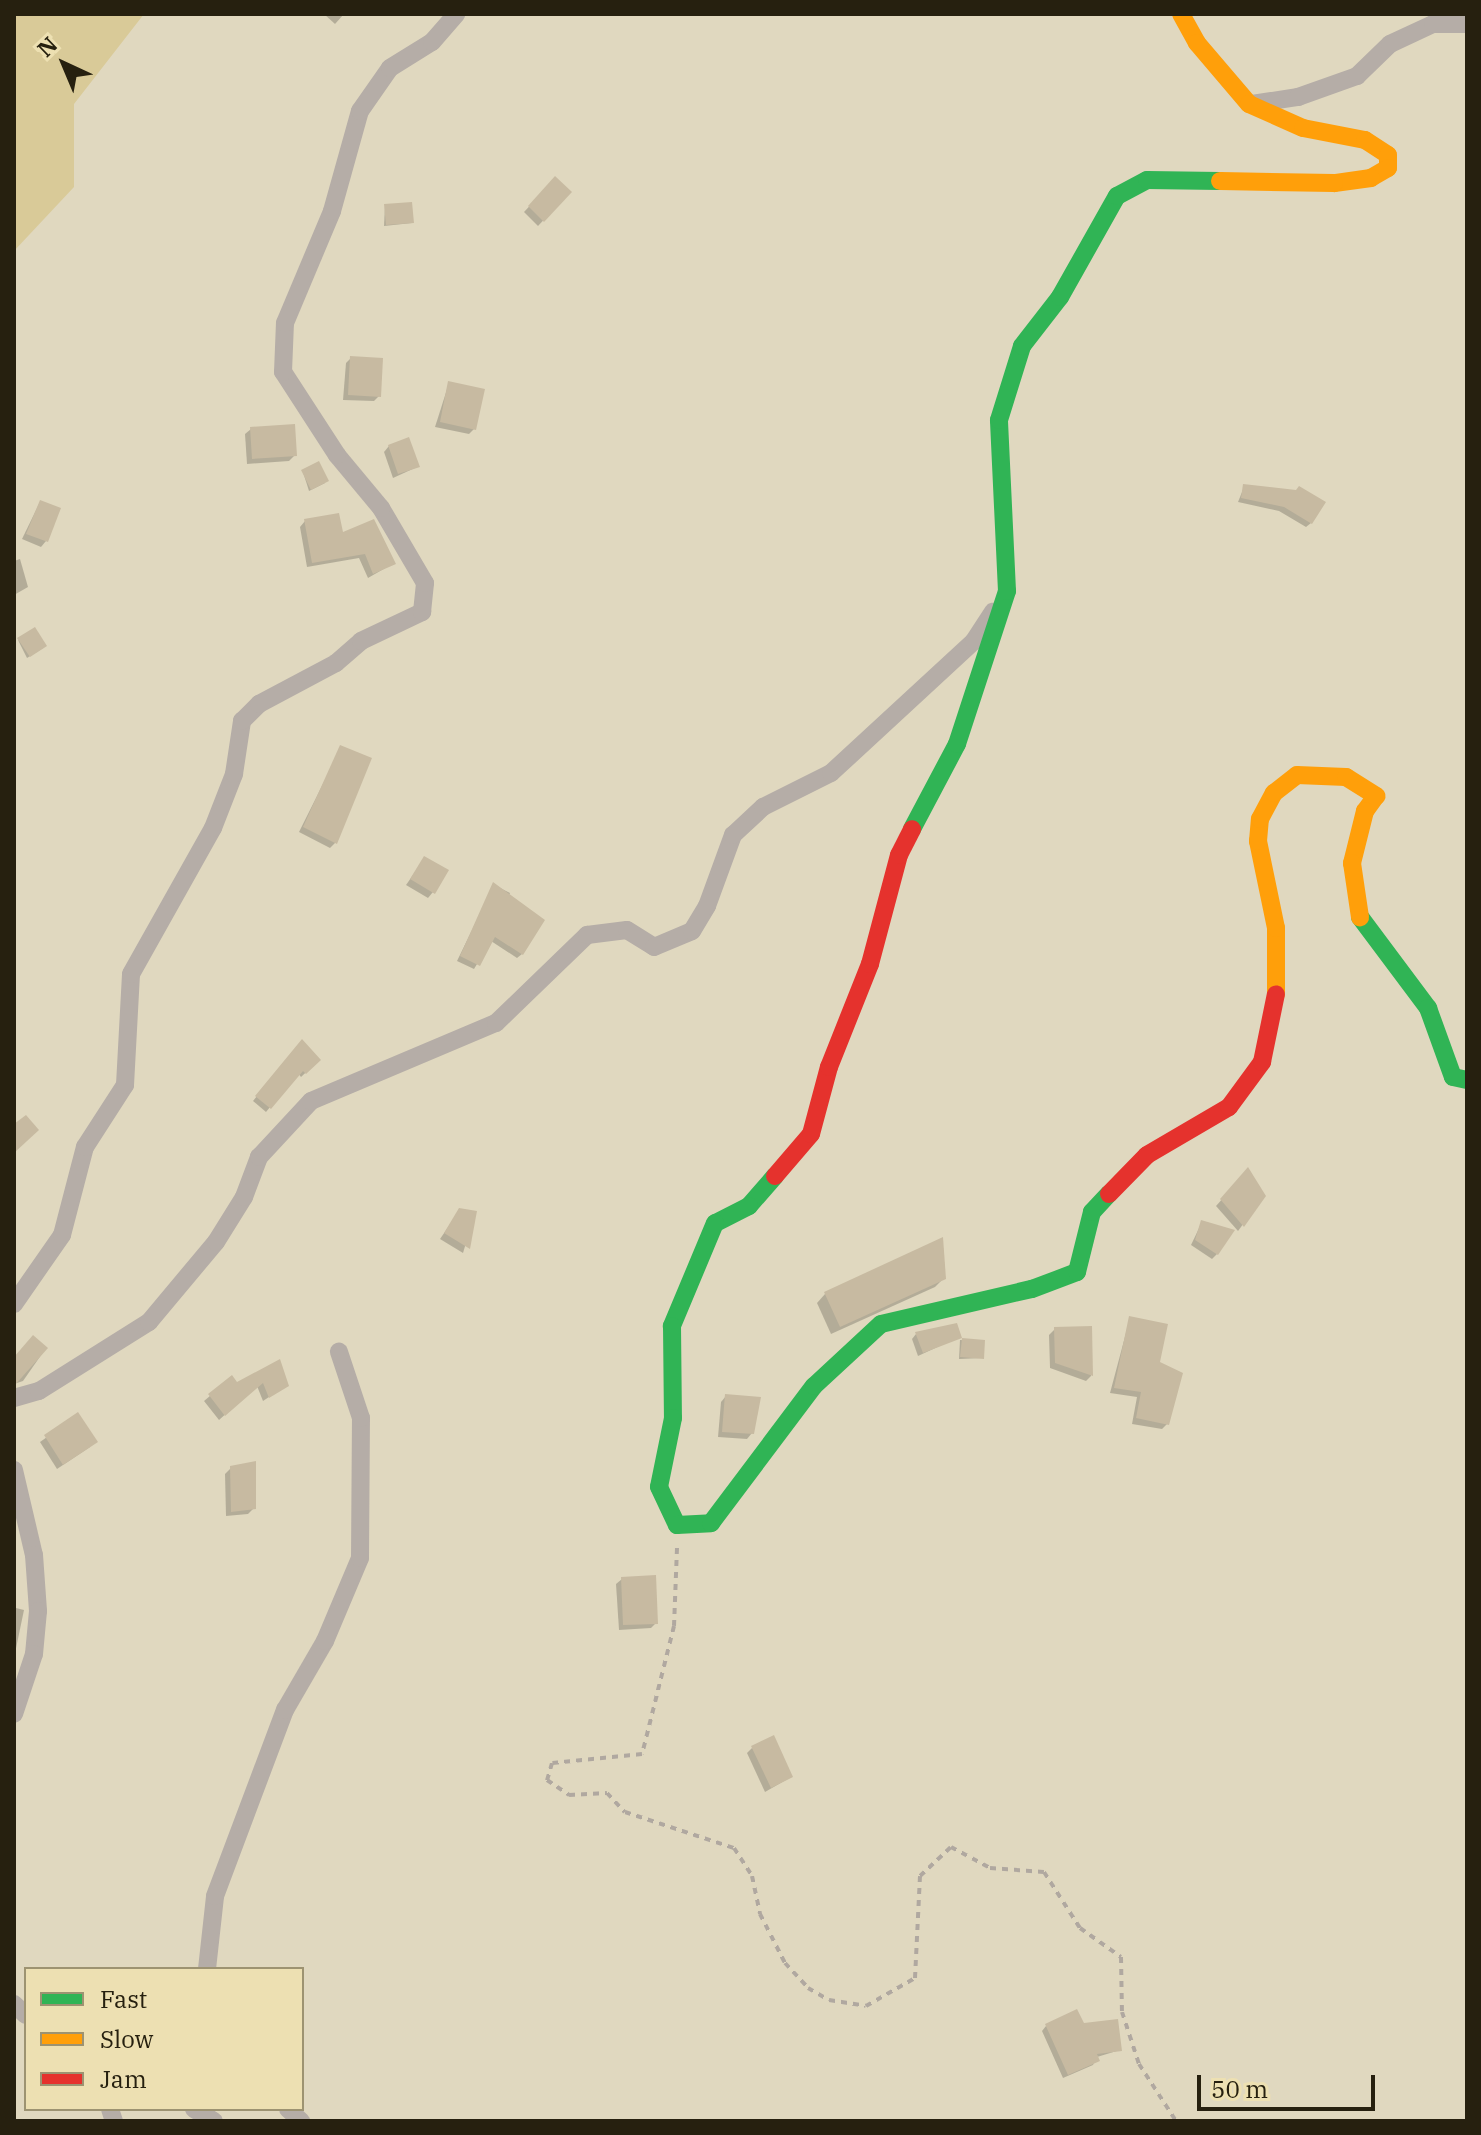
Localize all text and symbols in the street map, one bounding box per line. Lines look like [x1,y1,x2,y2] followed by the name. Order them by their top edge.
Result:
[24,24,104,104] north arrow
[31,30,63,63] text: N
[24,1967,304,2111] legend
[100,1983,147,2015] text: Fast
[100,2023,153,2055] text: Slow
[1201,2059,1379,2109] scale bar
[100,2063,147,2095] text: Jam
[1211,2073,1268,2105] text: 50 m

